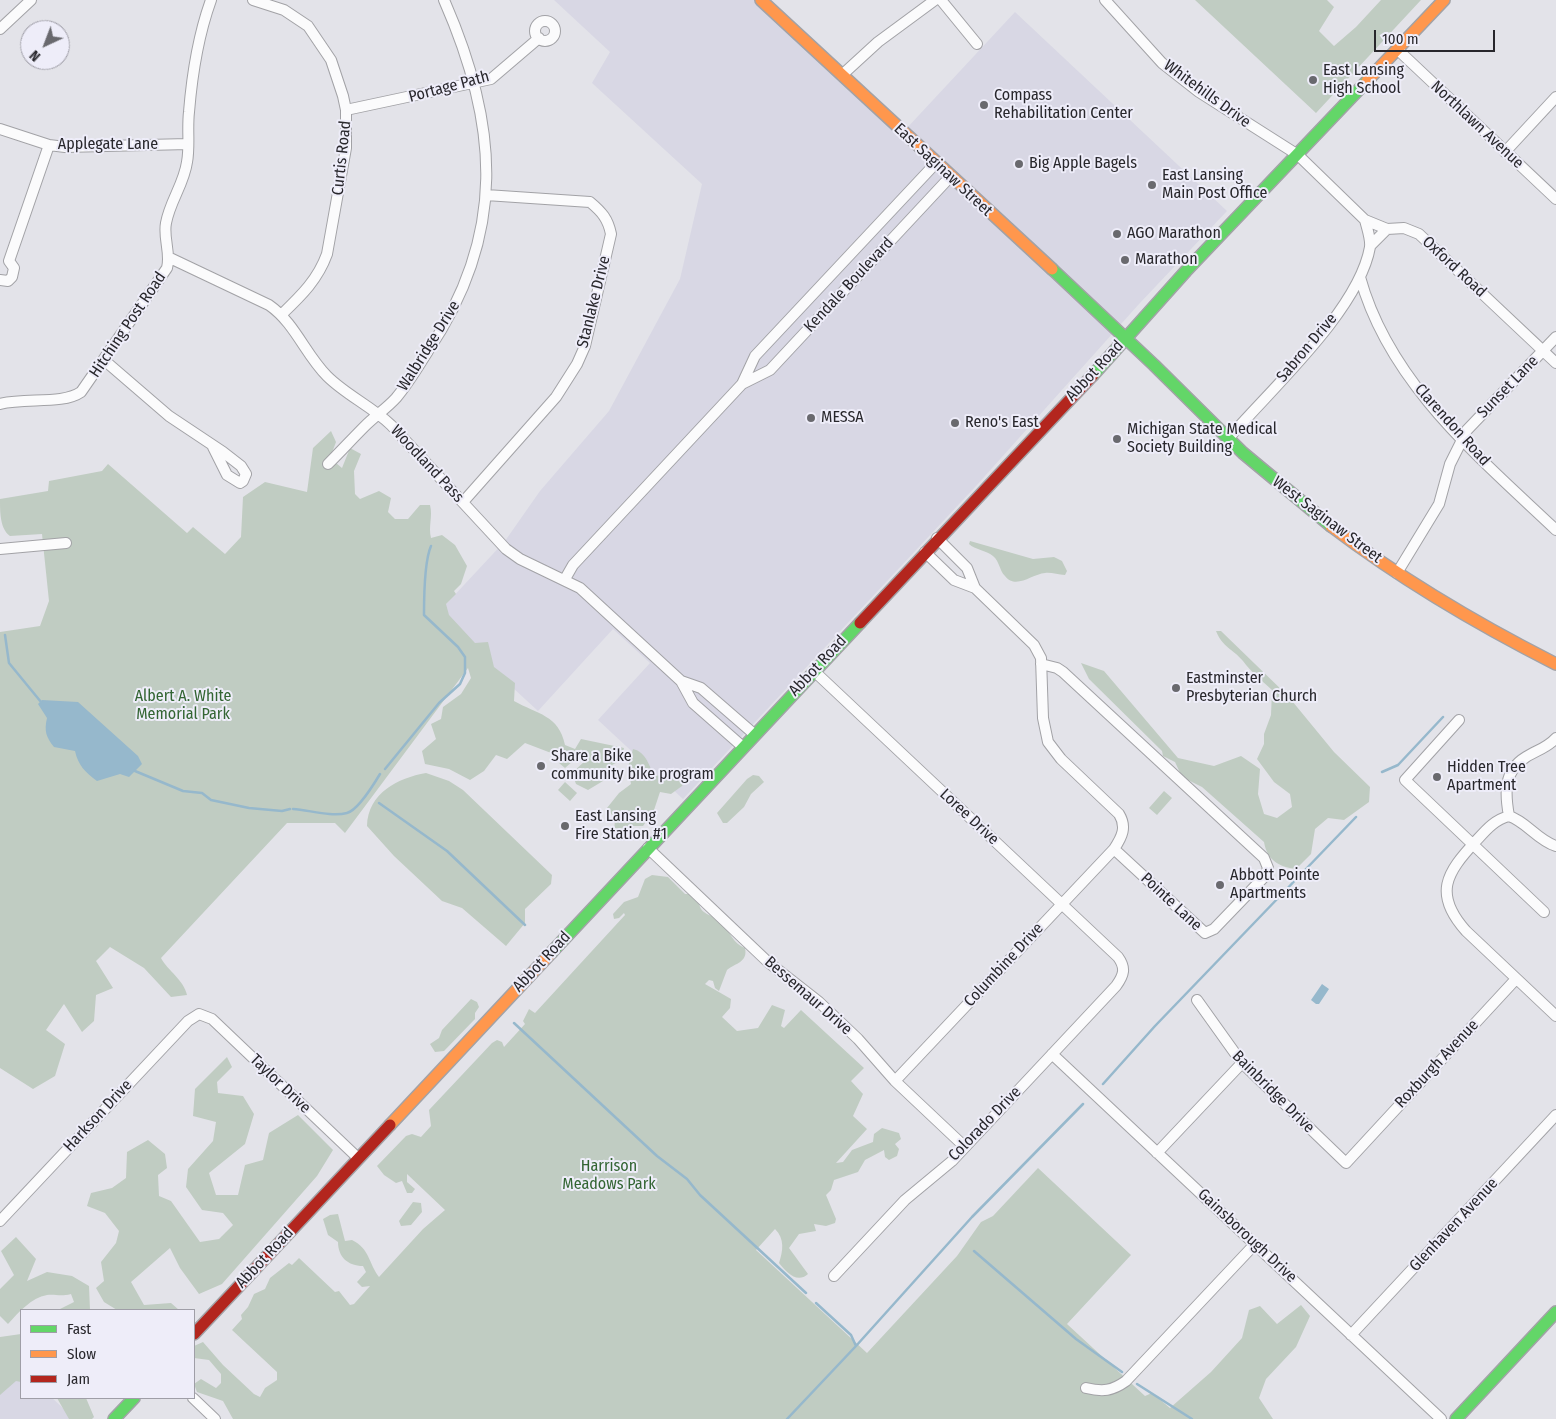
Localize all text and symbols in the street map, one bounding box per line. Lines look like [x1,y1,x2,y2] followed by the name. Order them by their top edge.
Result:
[20,20,70,70] north arrow
[1376,20,1497,52] scale bar
[1382,30,1419,48] text: 100 m
[26,47,44,65] text: N
[1160,56,1254,132] street label: Whitehills Drive
[1323,61,1404,99] place label: East Lansing High School
[407,67,491,107] street label: Portage Path
[1307,74,1319,86] marker: East Lansing High School
[1427,77,1527,173] street label: Northlawn Avenue
[994,86,1133,124] place label: Compass Rehabilitation Center
[978,99,990,111] marker: Compass Rehabilitation Center
[890,119,996,221] street label: East Saginaw Street
[329,120,355,196] street label: Curtis Road
[58,135,158,155] street label: Applegate Lane
[1029,154,1137,174] place label: Big Apple Bagels
[1013,158,1025,170] marker: Big Apple Bagels
[1162,166,1267,204] place label: East Lansing Main Post Office
[1146,179,1158,191] marker: East Lansing Main Post Office
[1127,224,1221,244] place label: AGO Marathon
[1111,228,1123,240] marker: AGO Marathon
[1418,232,1490,302] street label: Oxford Road
[800,234,898,336] street label: Kendale Boulevard
[1135,250,1198,270] place label: Marathon
[573,254,615,350] street label: Stanlake Drive
[1119,254,1131,266] marker: Marathon
[86,269,170,381] street label: Hitching Post Road
[394,297,464,395] street label: Walbridge Drive
[1273,310,1341,386] street label: Sabron Drive
[1062,337,1128,405] street label: Abbot Road
[1473,352,1543,422] street label: Sunset Lane
[1410,380,1494,470] street label: Clarendon Road
[821,408,864,428] place label: MESSA
[805,412,817,424] marker: MESSA
[965,413,1039,433] place label: Reno's East
[949,417,961,429] marker: Reno's East
[1127,420,1277,458] place label: Michigan State Medical Society Building
[386,421,468,507] street label: Woodland Pass
[1111,433,1123,445] marker: Michigan State Medical Society Building
[1268,472,1386,568] street label: West Saginaw Street
[785,632,851,700] street label: Abbot Road
[1186,669,1317,707] place label: Eastminster Presbyterian Church
[1170,682,1182,694] marker: Eastminster Presbyterian Church
[135,687,231,725] park label: Albert A. White Memorial Park
[551,747,714,785] place label: Share a Bike community bike program
[1447,758,1526,796] place label: Hidden Tree Apartment
[535,760,547,772] marker: Share a Bike community bike program
[1431,771,1443,783] marker: Hidden Tree Apartment
[935,785,1003,849] street label: Loree Drive
[575,807,667,845] place label: East Lansing Fire Station #1
[559,820,571,832] marker: East Lansing Fire Station #1
[1230,866,1320,904] place label: Abbott Pointe Apartments
[1136,869,1206,935] street label: Pointe Lane
[1214,879,1226,891] marker: Abbott Pointe Apartments
[960,919,1048,1011] street label: Columbine Drive
[509,928,575,996] street label: Abbot Road
[760,953,856,1039] street label: Bessemaur Drive
[1391,1016,1483,1112] street label: Roxburgh Avenue
[1228,1047,1318,1137] street label: Bainbridge Drive
[246,1050,314,1118] street label: Taylor Drive
[60,1076,136,1156] street label: Harkson Drive
[945,1083,1025,1165] street label: Colorado Drive
[562,1157,656,1195] park label: Harrison Meadows Park
[1406,1174,1502,1276] street label: Glenhaven Avenue
[1193,1185,1301,1287] street label: Gainsborough Drive
[232,1224,298,1292] street label: Abbot Road
[20,1309,195,1399] legend
[67,1320,91,1338] text: Fast
[67,1345,96,1363] text: Slow
[67,1370,90,1388] text: Jam

